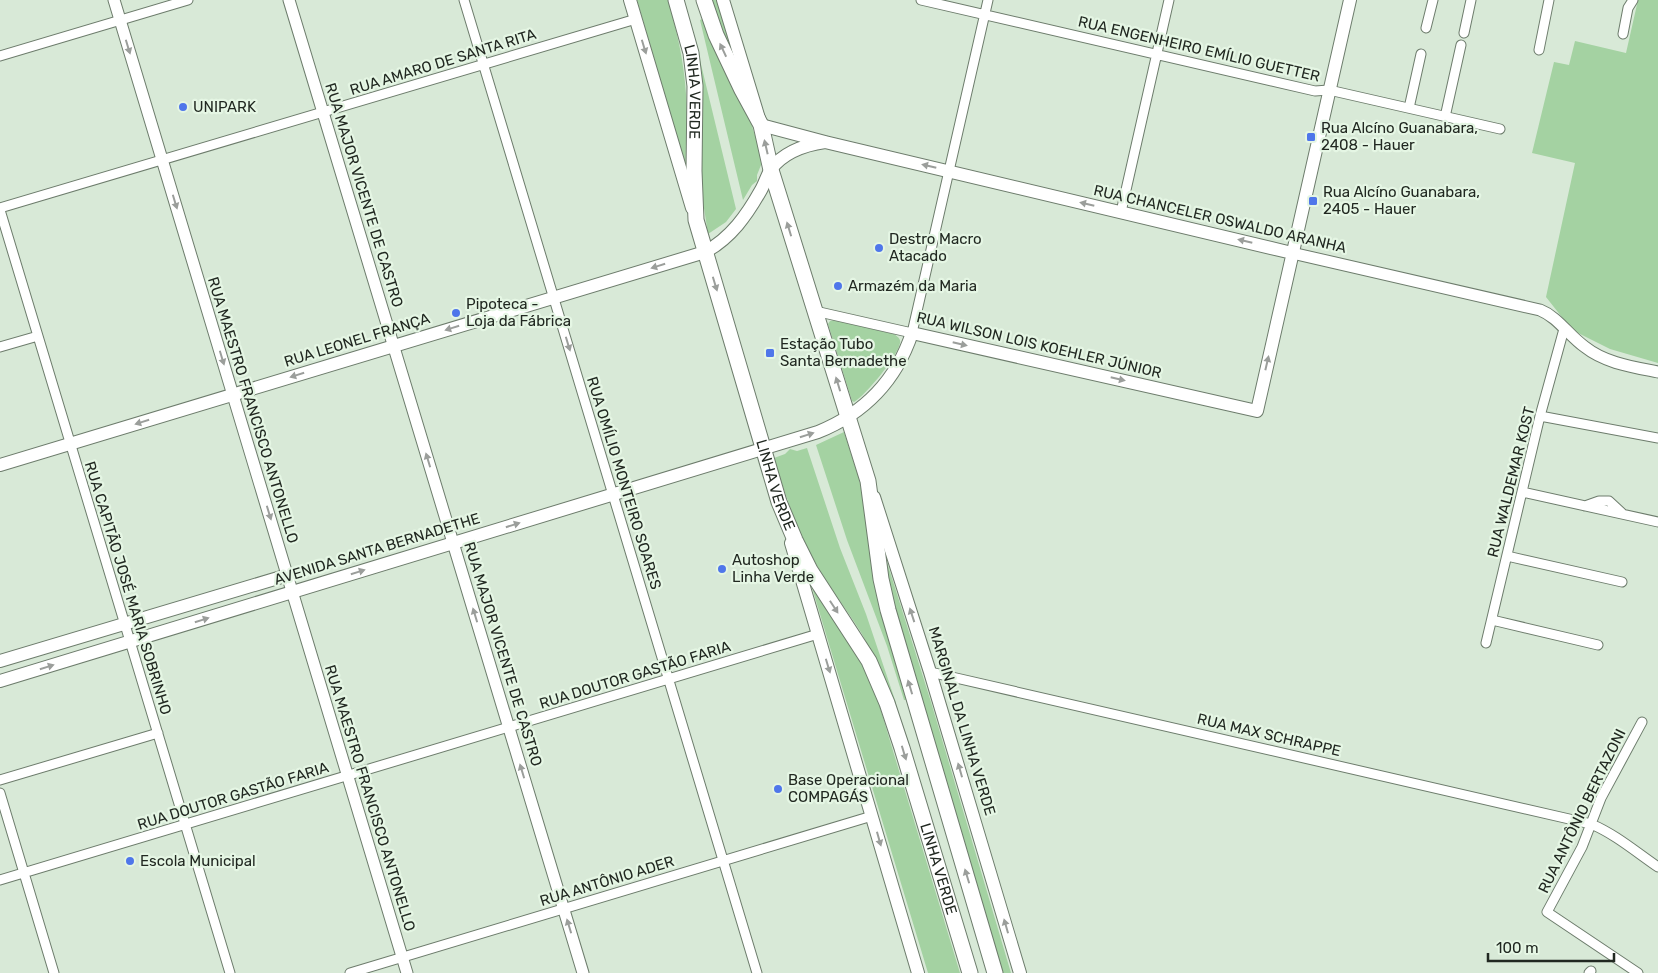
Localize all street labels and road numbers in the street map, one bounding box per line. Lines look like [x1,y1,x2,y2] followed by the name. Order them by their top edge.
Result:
[1076,12,1322,86] street label: RUA ENGENHEIRO EMÍLIO GUETTER
[348,25,538,99] street label: RUA AMARO DE SANTA RITA
[680,42,704,139] street label: LINHA VERDE
[321,81,407,309] street label: RUA MAJOR VICENTE DE CASTRO
[1092,181,1348,257] street label: RUA CHANCELER OSWALDO ARANHA
[204,275,302,545] street label: RUA MAESTRO FRANCISCO ANTONELLO
[915,308,1163,382] street label: RUA WILSON LOIS KOEHLER JÚNIOR
[282,309,432,371] street label: RUA LEONEL FRANÇA
[583,374,665,592] street label: RUA OMÍLIO MONTEIRO SOARES
[1484,404,1539,559] street label: RUA WALDEMAR KOST
[752,437,799,533] street label: LINHA VERDE
[81,459,175,717] street label: RUA CAPITÃO JOSÉ MARIA SOBRINHO
[272,509,482,589] street label: AVENIDA SANTA BERNADETHE
[460,540,546,768] street label: RUA MAJOR VICENTE DE CASTRO
[925,624,999,818] street label: MARGINAL DA LINHA VERDE
[537,637,733,713] street label: RUA DOUTOR GASTÃO FARIA
[321,663,419,933] street label: RUA MAESTRO FRANCISCO ANTONELLO
[1195,710,1343,760] street label: RUA MAX SCHRAPPE
[1534,726,1630,896] street label: RUA ANTÔNIO BERTAZONI
[135,758,331,834] street label: RUA DOUTOR GASTÃO FARIA
[916,821,961,917] street label: LINHA VERDE
[538,852,676,910] street label: RUA ANTÔNIO ADER

